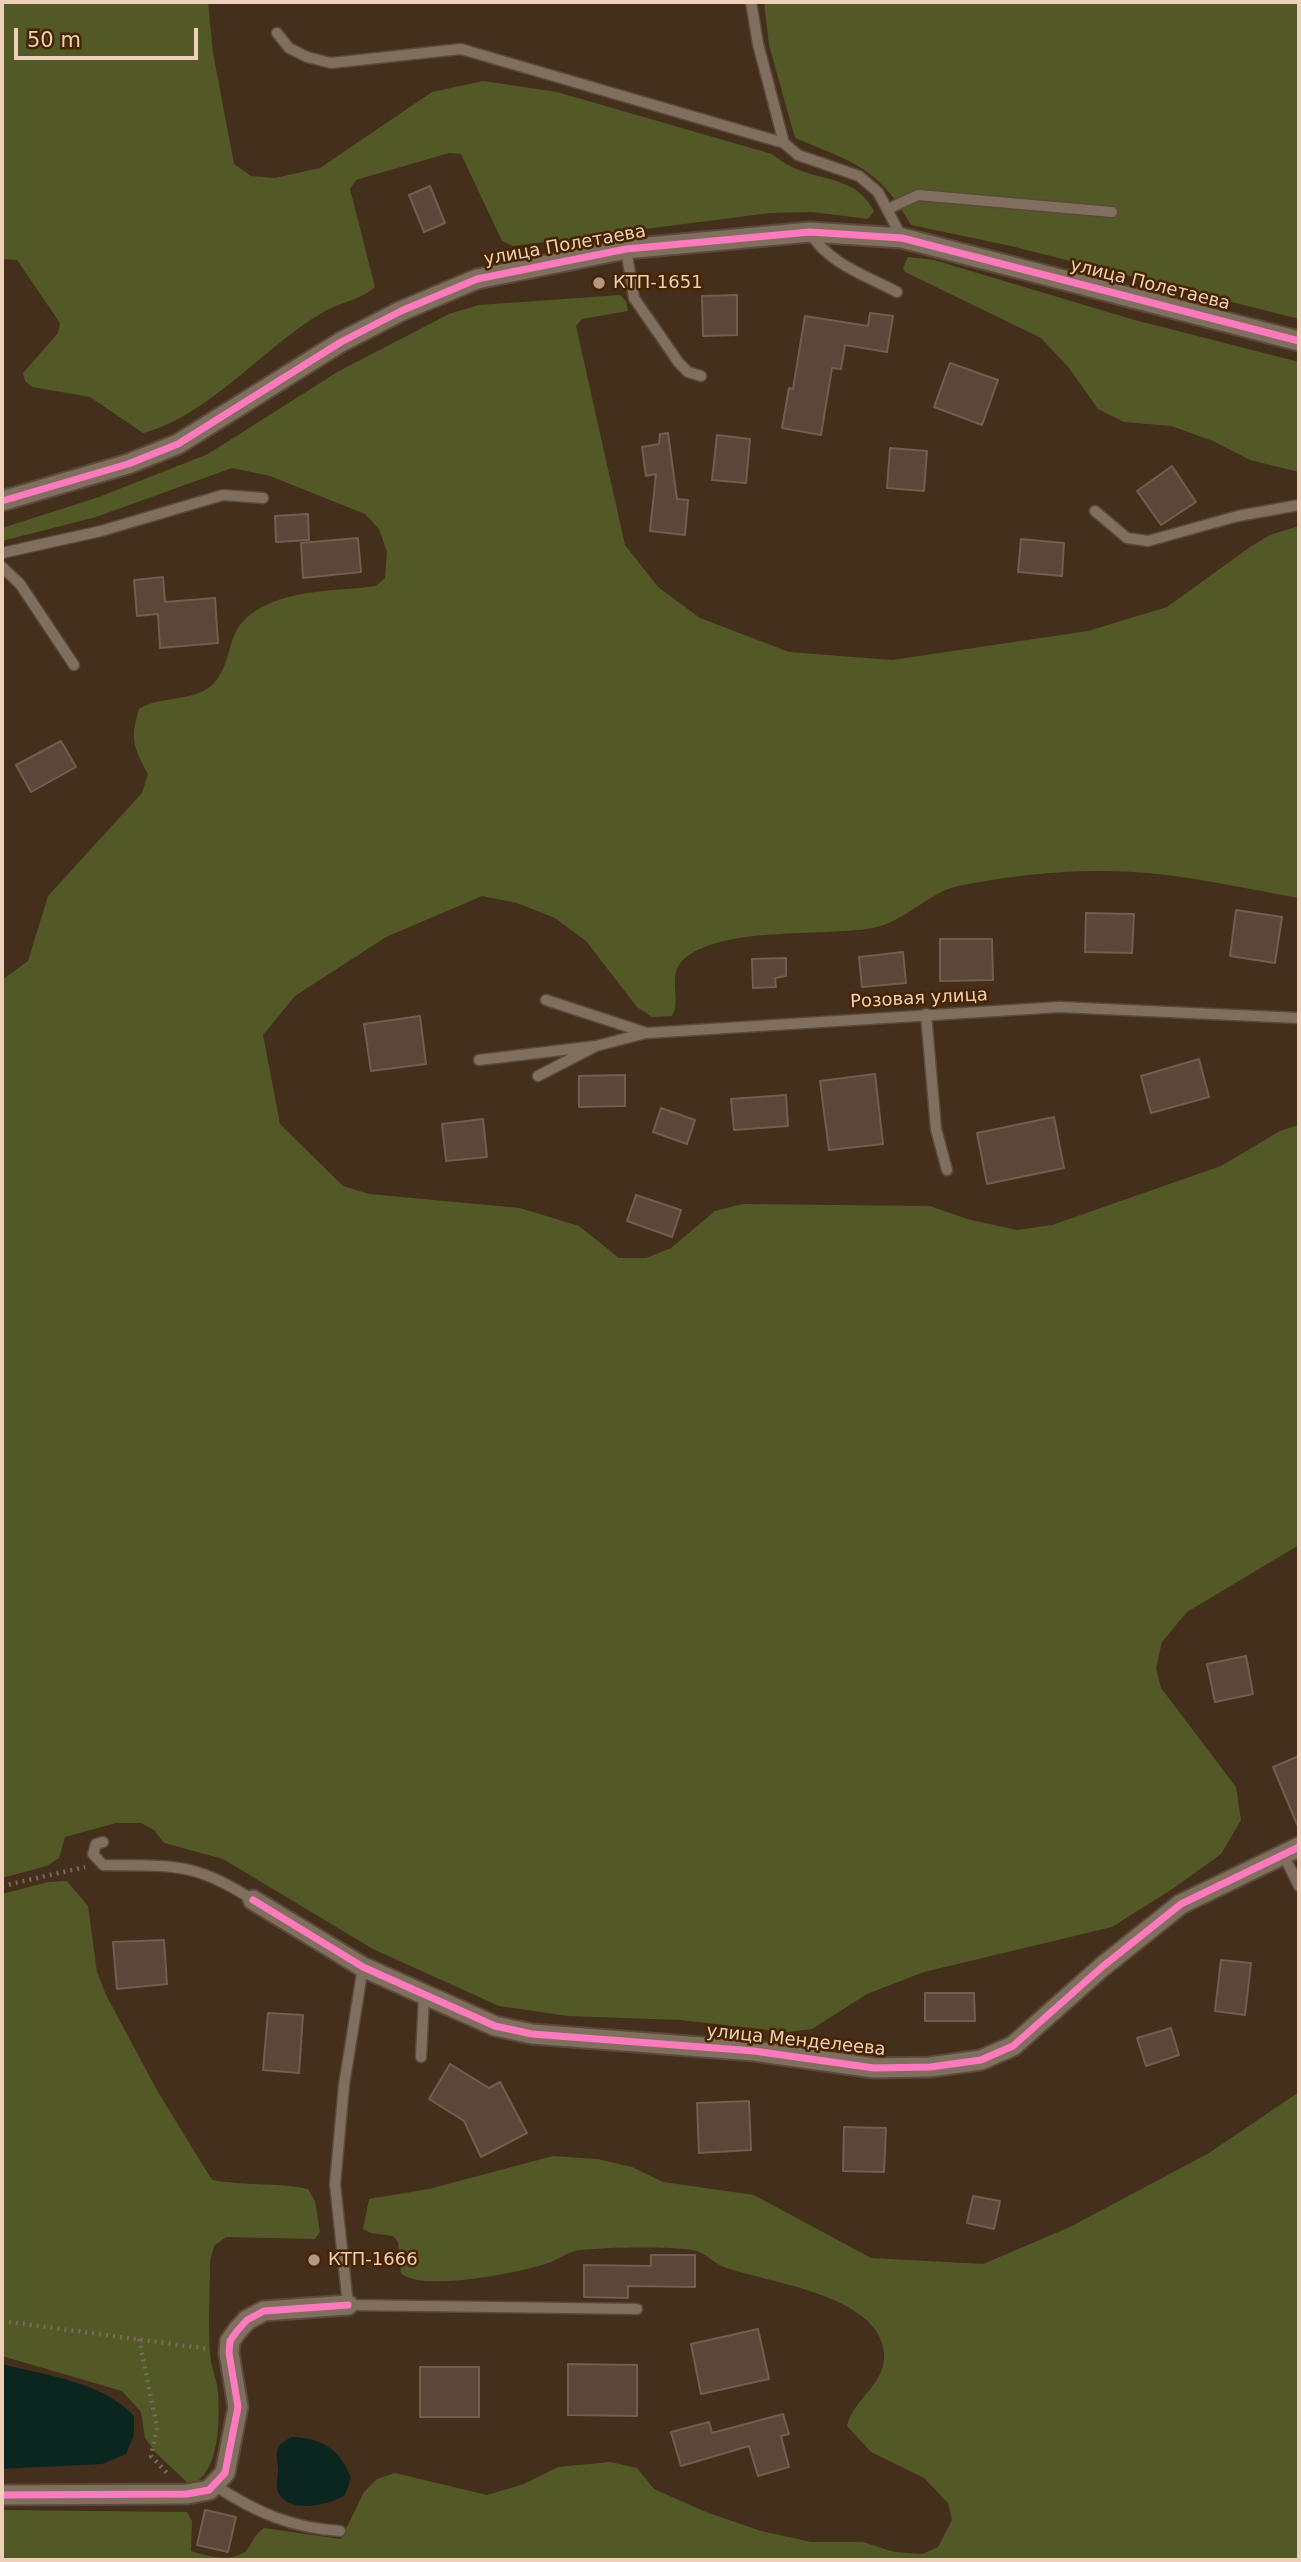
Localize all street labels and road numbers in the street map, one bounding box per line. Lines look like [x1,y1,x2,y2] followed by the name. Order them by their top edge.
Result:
[482,221,648,271] street label: улица Полетаева
[1068,255,1232,315] street label: улица Полетаева
[850,985,988,1013] street label: Розовая улица
[705,2021,887,2061] street label: улица Менделеева

